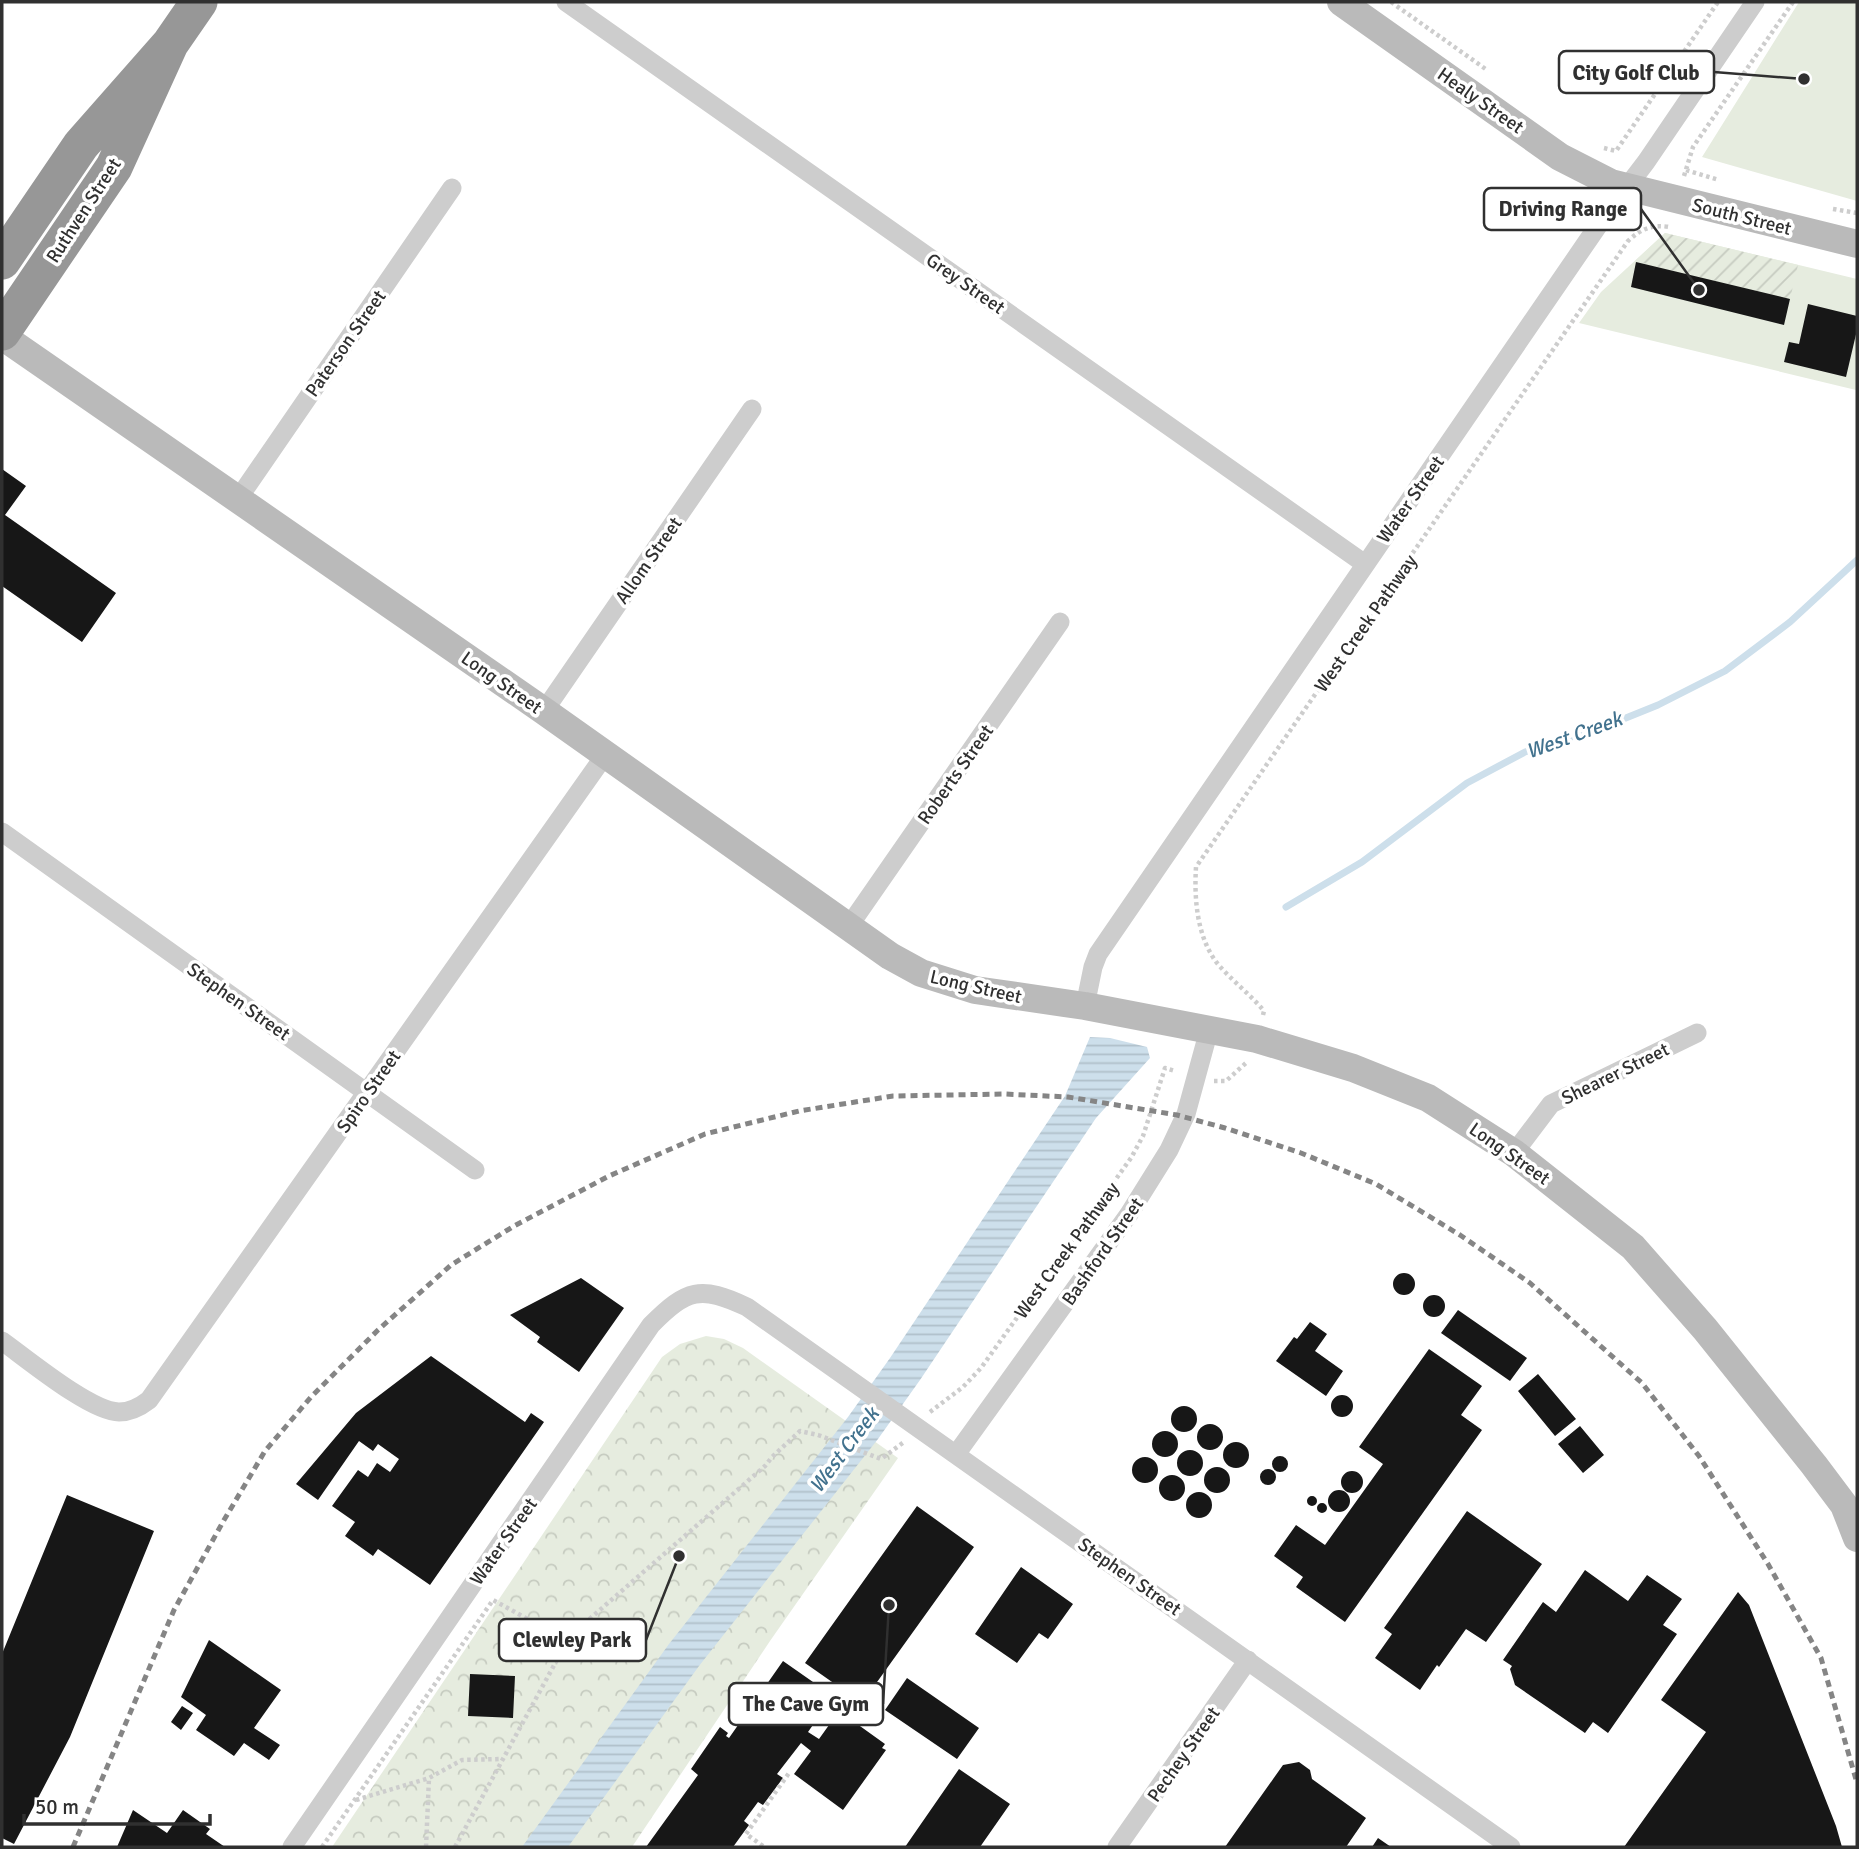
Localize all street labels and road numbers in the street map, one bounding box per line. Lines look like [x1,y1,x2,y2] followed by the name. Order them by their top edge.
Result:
[1433,62,1529,139] street label: Healy Street
[41,153,127,267] street label: Ruthven Street
[1690,193,1794,241] street label: South Street
[921,248,1010,320] street label: Grey Street
[300,285,392,402] street label: Paterson Street
[1372,451,1450,548] street label: Water Street
[610,512,688,609] street label: Allom Street
[1309,550,1423,697] street label: West Creek Pathway
[456,646,547,720] street label: Long Street
[913,720,999,829] street label: Roberts Street
[182,957,295,1046] street label: Stephen Street
[928,965,1024,1009] street label: Long Street
[1558,1037,1674,1110] street label: Shearer Street
[331,1045,406,1138] street label: Spiro Street
[1464,1117,1555,1191] street label: Long Street
[1009,1177,1125,1324] street label: West Creek Pathway
[1057,1193,1149,1310] street label: Bashford Street
[465,1493,543,1590] street label: Water Street
[1073,1532,1186,1621] street label: Stephen Street
[1142,1702,1226,1807] street label: Pechey Street

